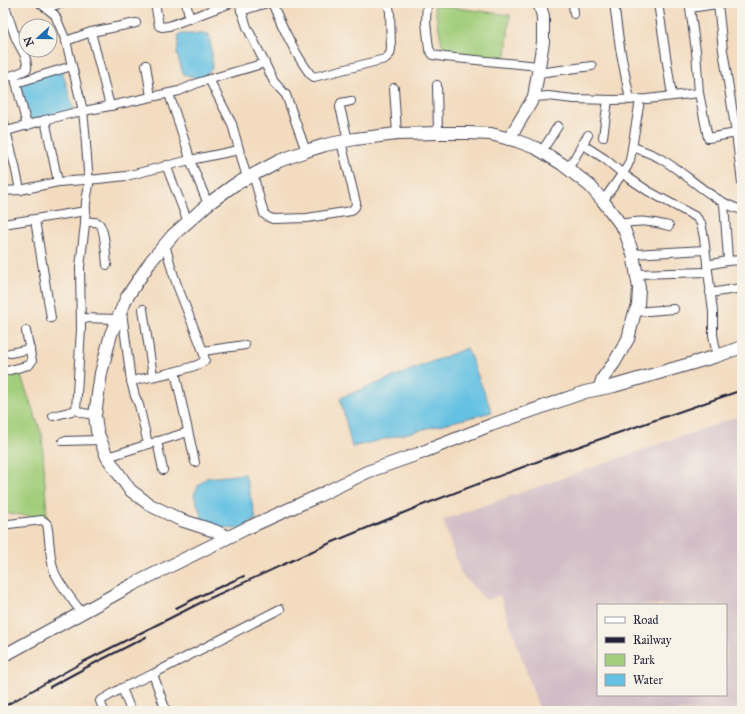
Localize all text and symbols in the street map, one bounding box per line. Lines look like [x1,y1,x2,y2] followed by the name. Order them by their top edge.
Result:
[18,18,58,58] north arrow
[21,34,37,48] text: N
[597,604,727,696] legend
[633,613,659,627] text: Road
[633,633,672,647] text: Railway
[633,653,655,667] text: Park
[633,673,663,687] text: Water

